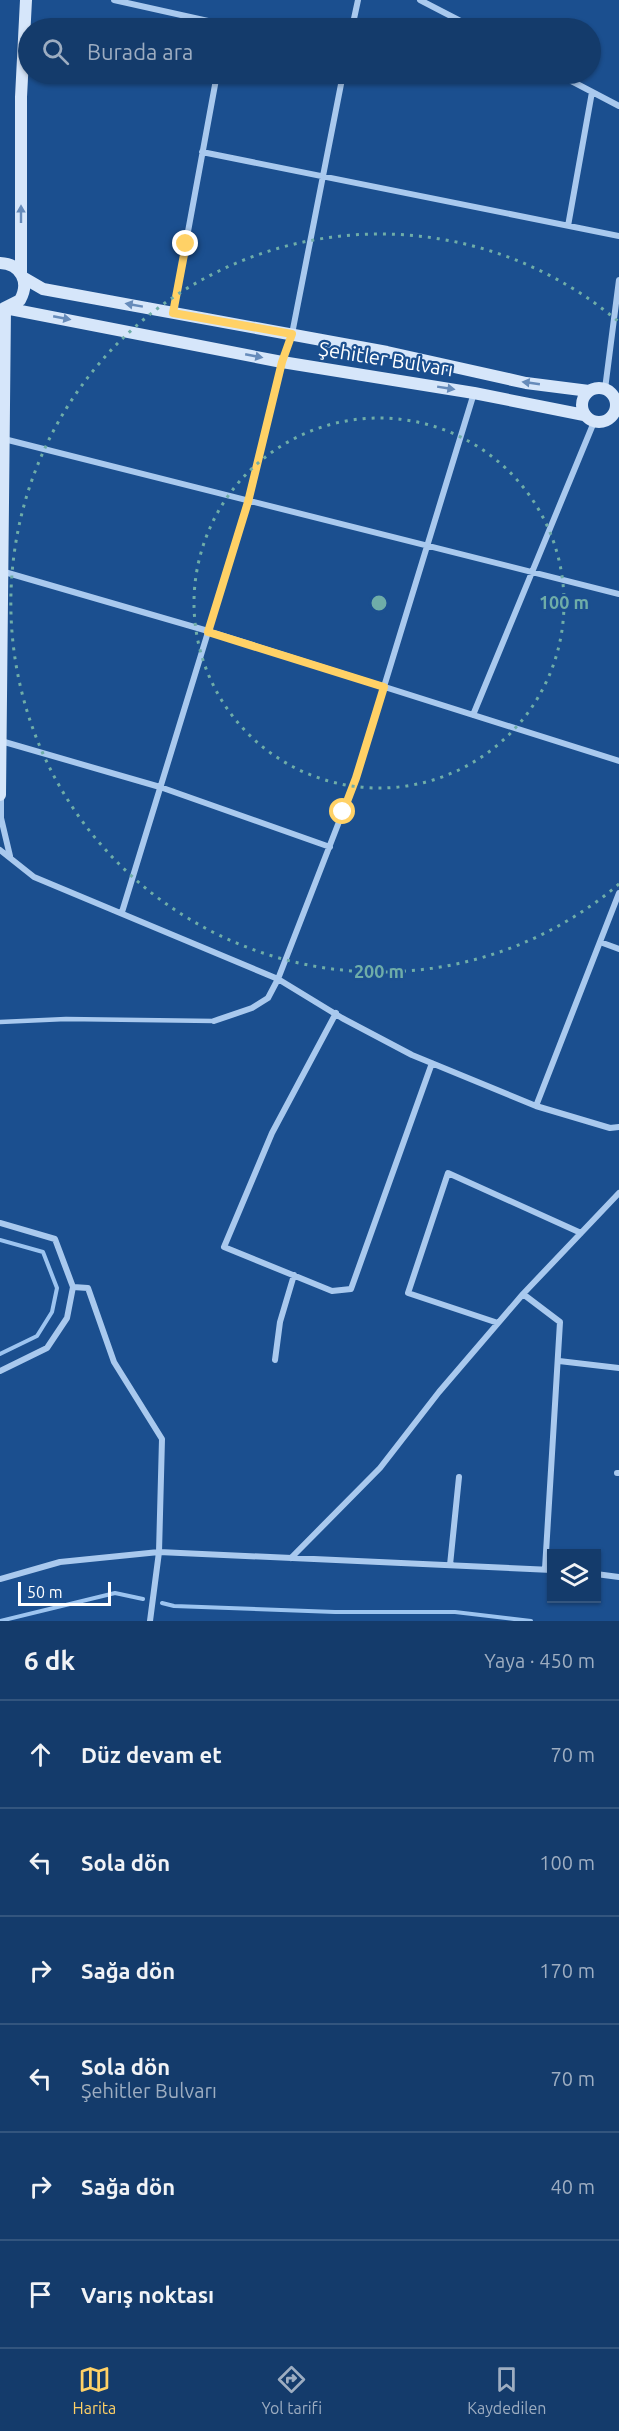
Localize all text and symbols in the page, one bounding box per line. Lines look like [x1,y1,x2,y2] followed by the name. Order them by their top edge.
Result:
[18,18,601,84] search box
[39,35,72,68] icon: search
[87,39,193,64] text: Burada ara
[16,205,26,224] one-way arrow
[172,230,198,256] route end
[124,300,143,309] one-way arrow
[53,314,72,323] one-way arrow
[317,337,455,380] street label: Şehitler Bulvarı
[244,352,263,361] one-way arrow
[521,379,540,388] one-way arrow
[437,384,456,393] one-way arrow
[539,592,589,612] text: 100 m
[369,593,389,613] centre of rings
[329,798,355,824] route start
[354,961,404,981] text: 200 m
[547,1549,601,1603] map controls
[547,1549,601,1603] button: layers
[18,1579,111,1606] scale bar
[27,1583,63,1601] text: 50 m
[24,1646,75,1675] text: 6 dk
[484,1649,595,1672] text: Yaya · 450 m
[24,1738,57,1771] icon: ahead
[81,1742,222,1767] text: Düz devam et
[551,1743,595,1766] text: 70 m
[24,1846,57,1879] icon: left
[81,1850,170,1875] text: Sola dön
[539,1851,595,1874] text: 100 m
[24,1954,57,1987] icon: right
[81,1958,175,1983] text: Sağa dön
[539,1959,595,1982] text: 170 m
[81,2054,170,2079] text: Sola dön
[24,2062,57,2095] icon: left
[551,2067,595,2090] text: 70 m
[81,2079,217,2102] text: Şehitler Bulvarı
[24,2170,57,2203] icon: right
[81,2174,175,2199] text: Sağa dön
[551,2175,595,2198] text: 40 m
[24,2278,57,2311] icon: arrive
[81,2282,214,2307] text: Varış noktası
[73,2363,116,2417] tab: Harita
[261,2363,322,2417] tab: Yol tarifi
[467,2363,546,2417] tab: Kaydedilen

